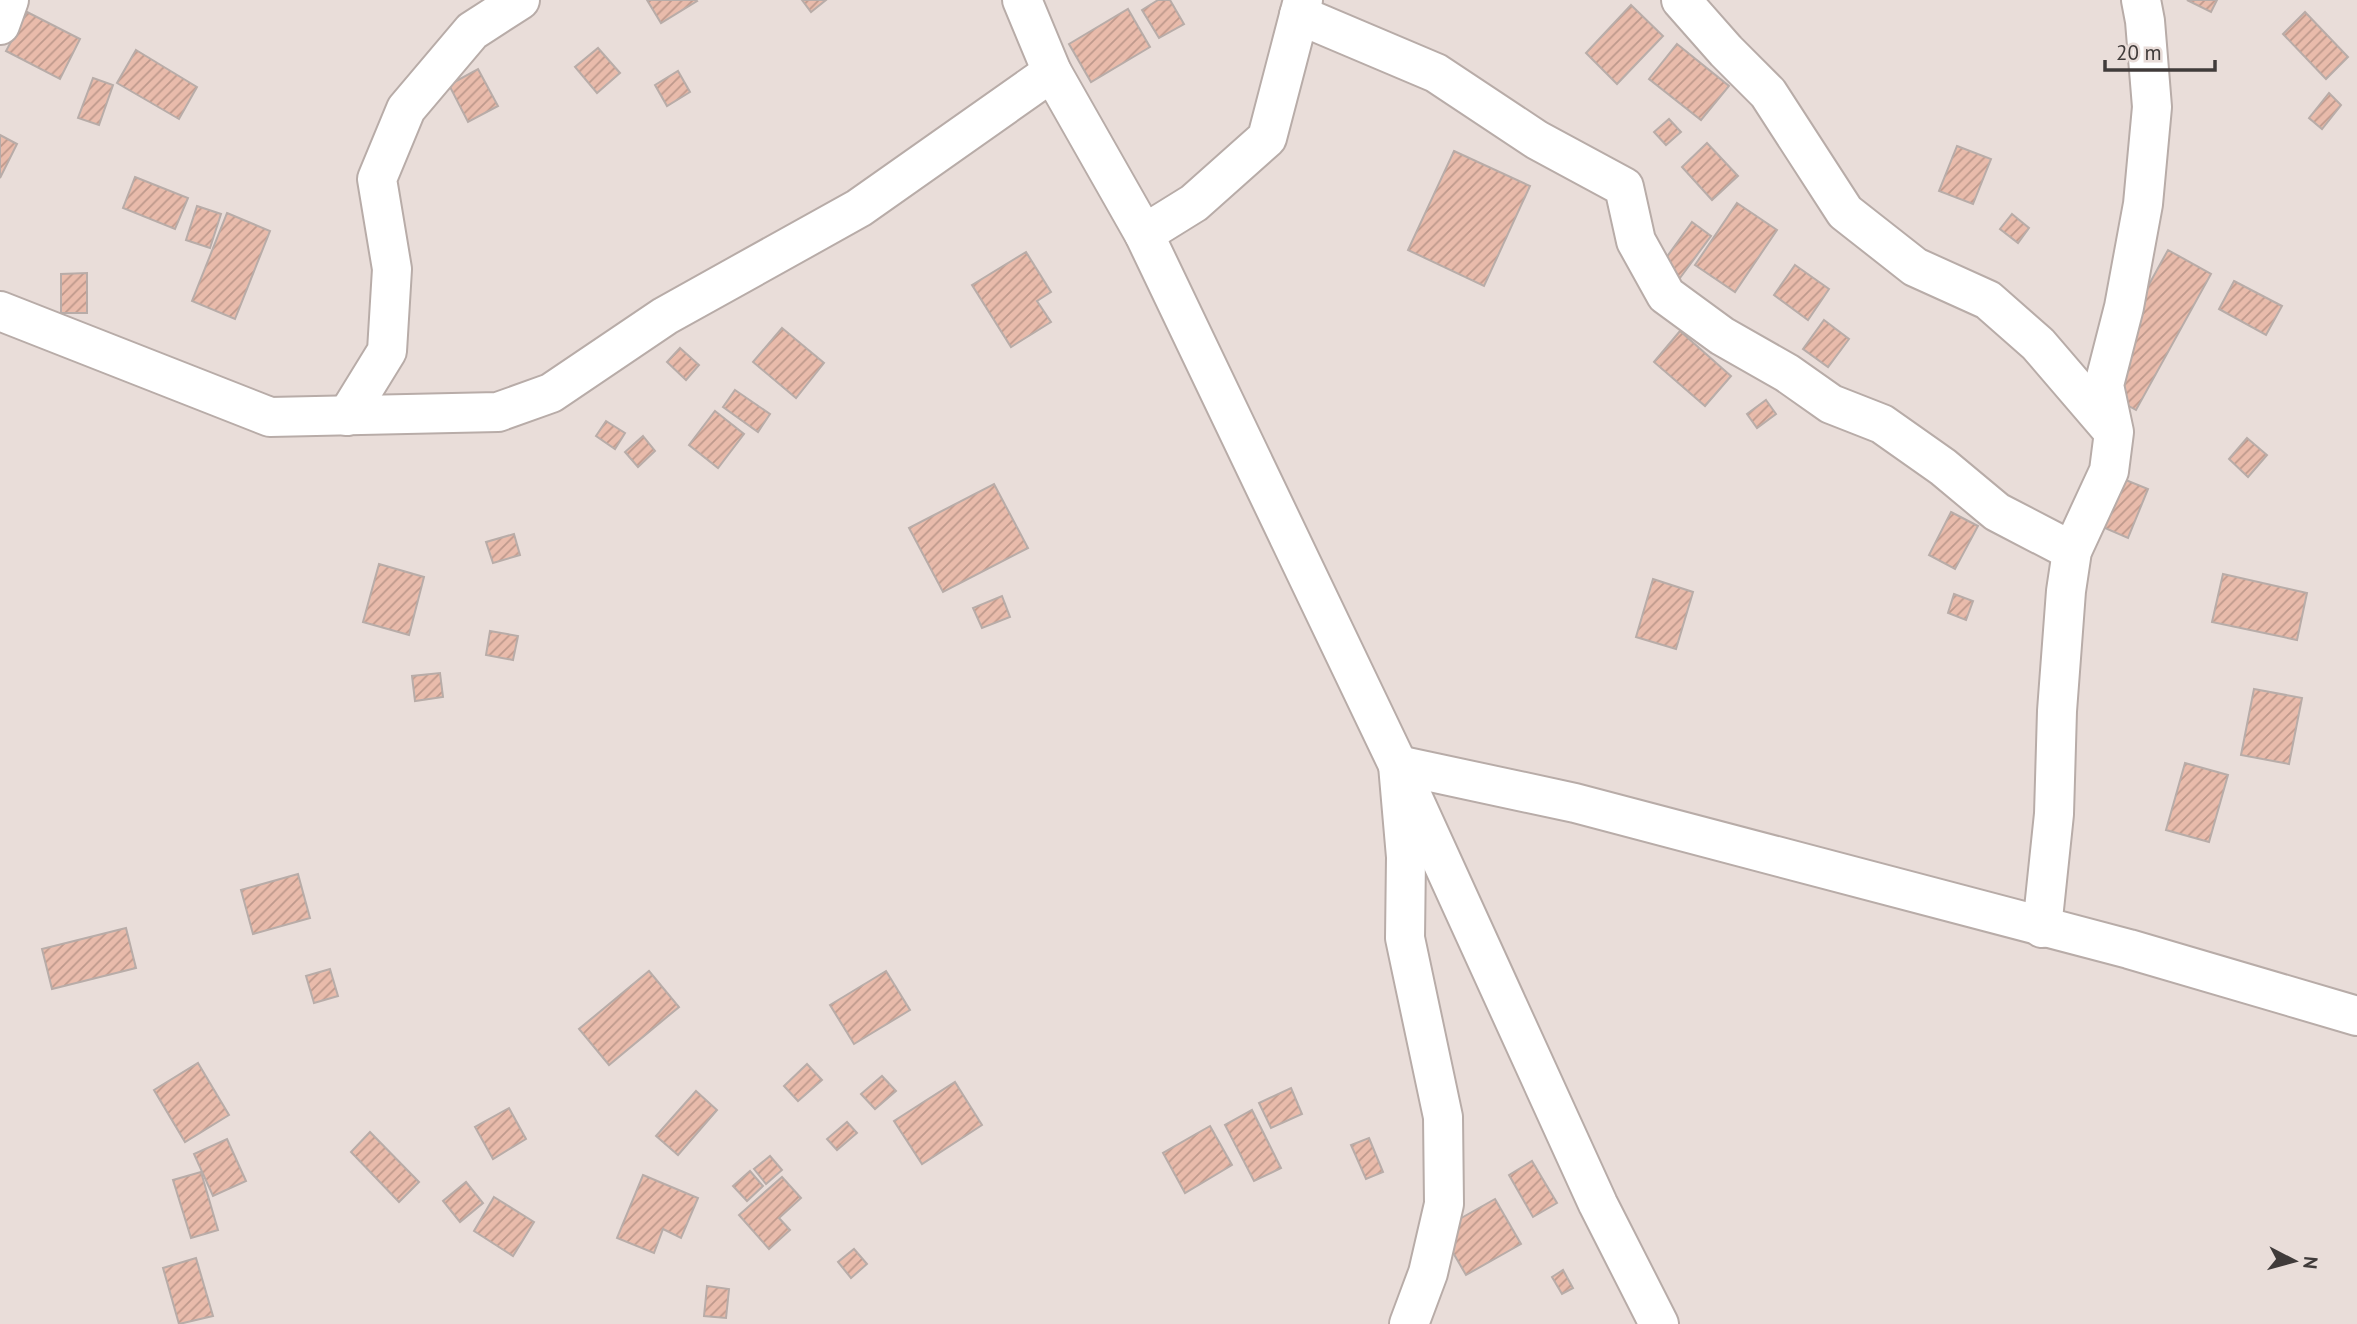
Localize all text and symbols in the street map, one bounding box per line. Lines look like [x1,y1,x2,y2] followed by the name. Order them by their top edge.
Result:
[2105,28,2215,72] scale bar
[2116,39,2162,66] text: 20 m
[2259,1226,2329,1296] north arrow
[2298,1255,2323,1270] text: N

